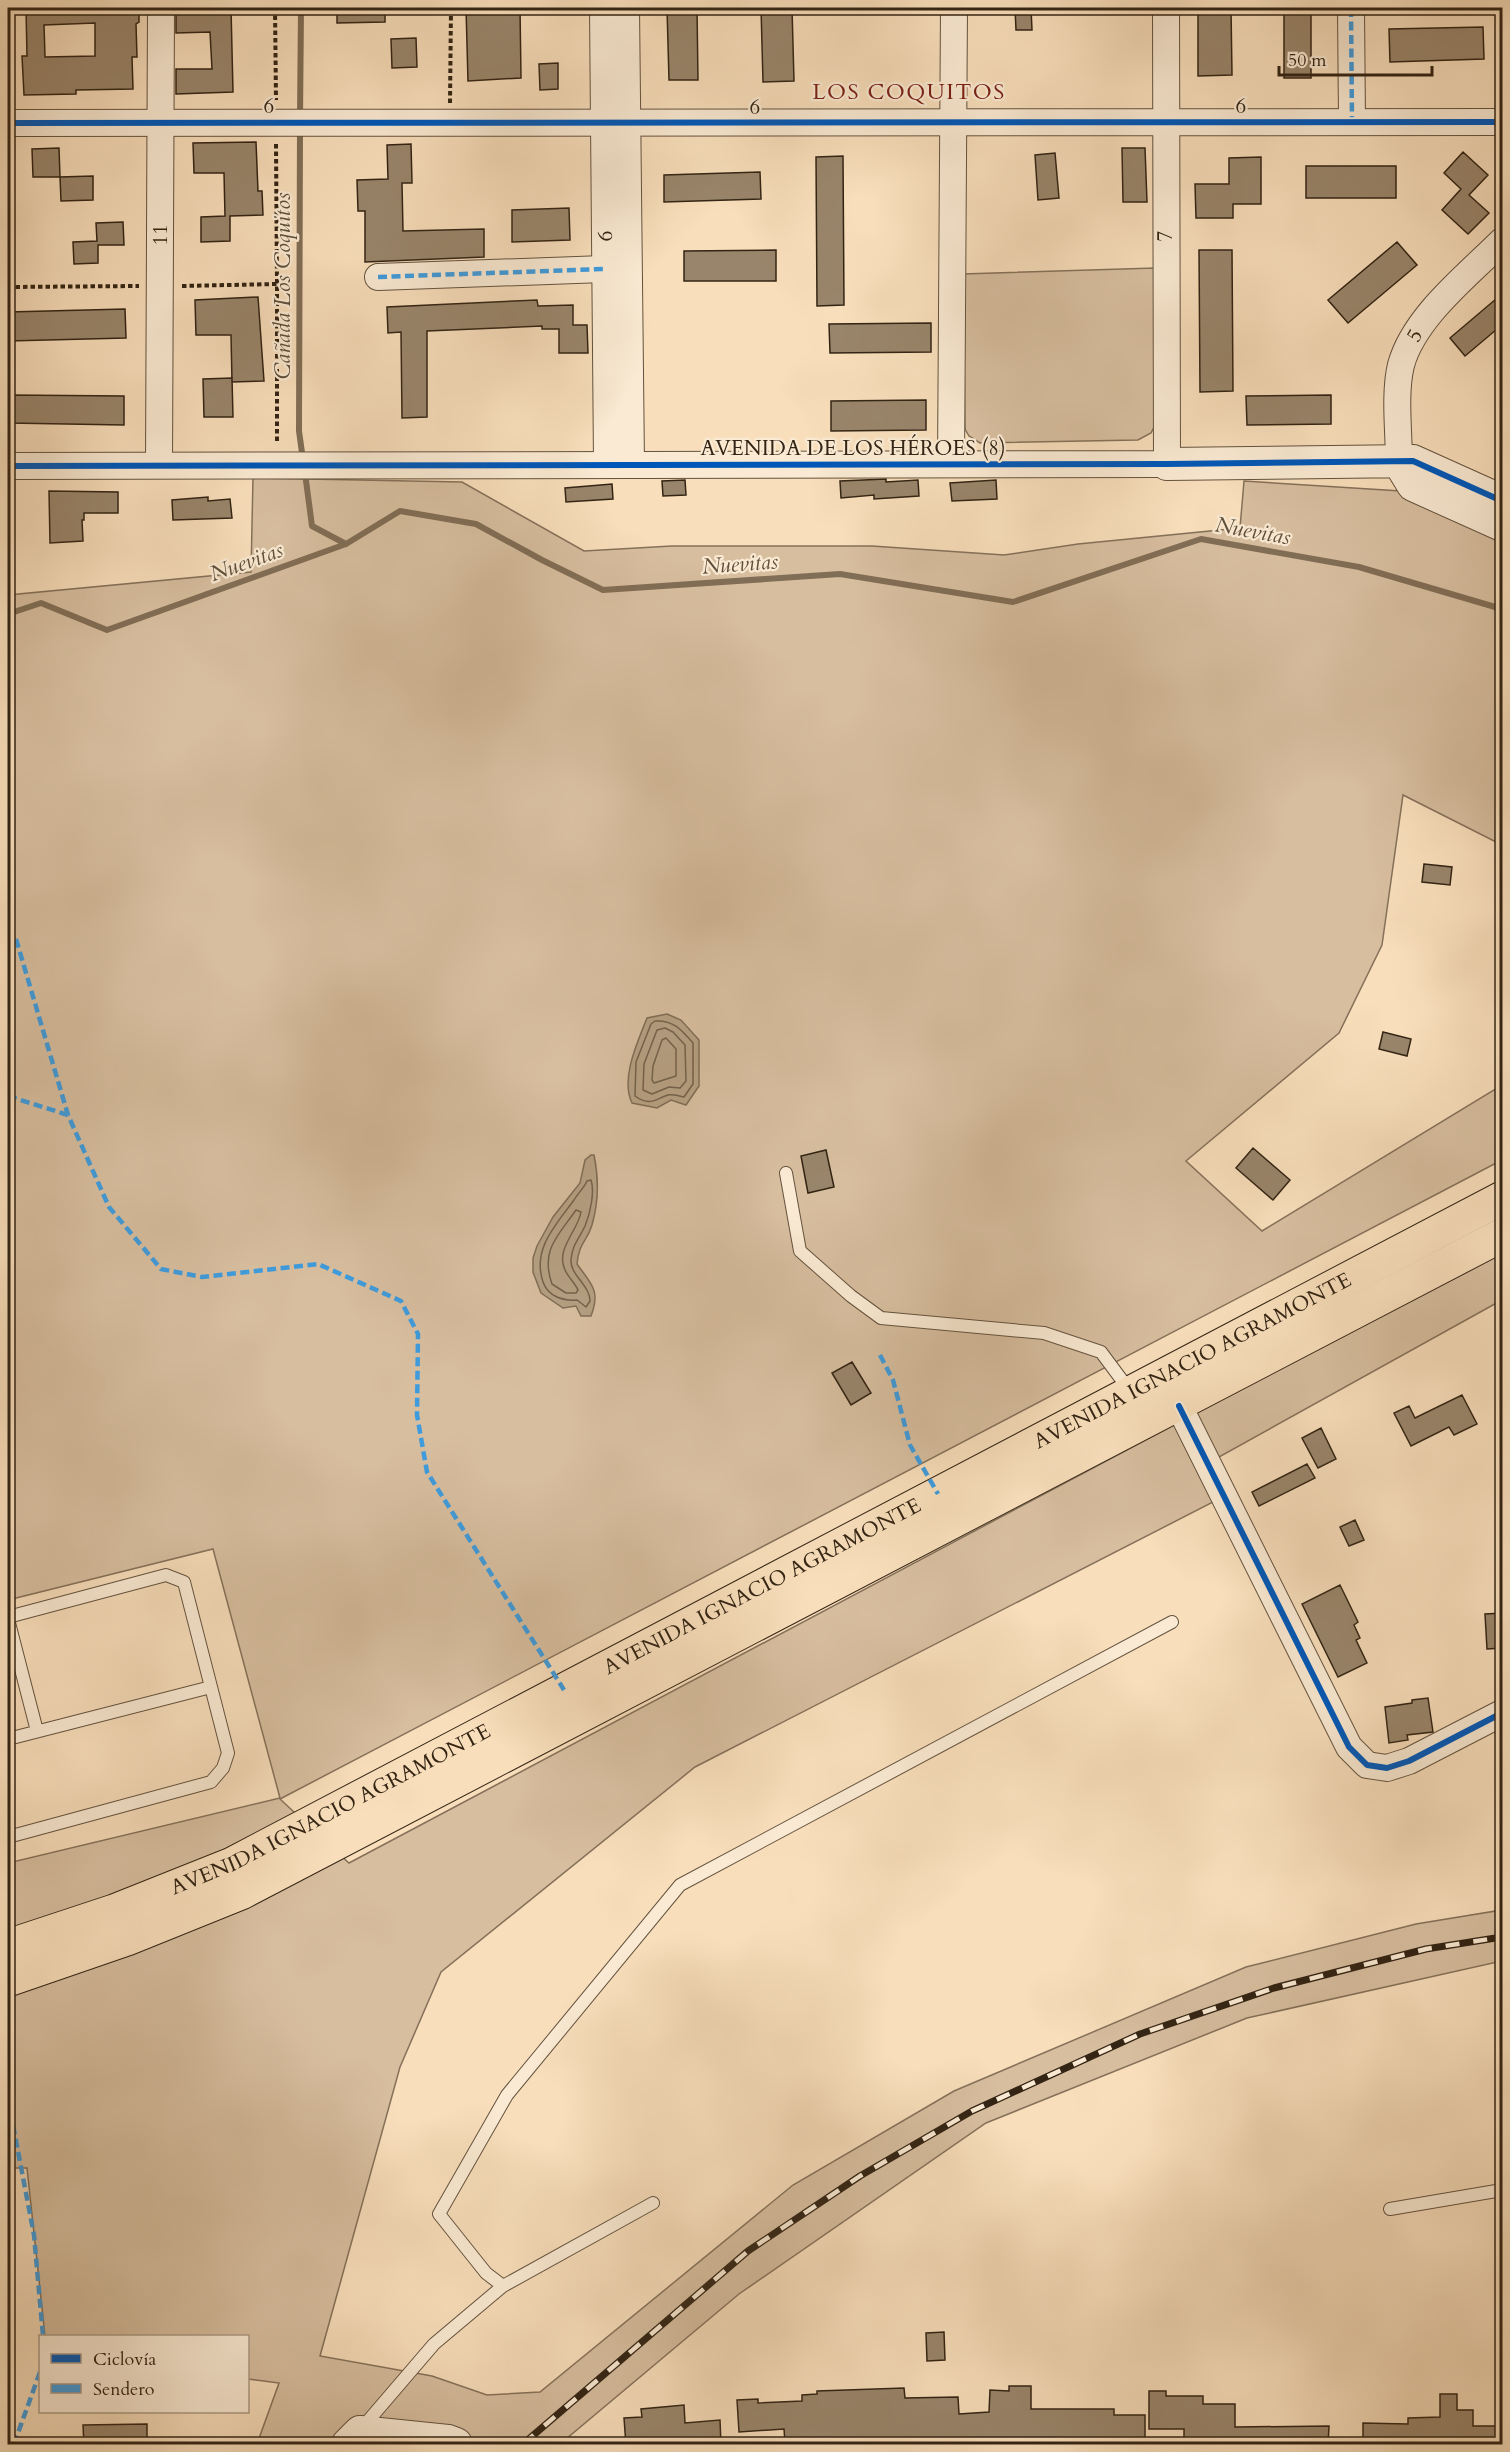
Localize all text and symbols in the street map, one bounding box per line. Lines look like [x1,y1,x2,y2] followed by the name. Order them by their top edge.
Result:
[1279,39,1432,77] scale bar
[1288,48,1327,73] text: 50 m
[812,77,1006,107] district label: LOS COQUITOS
[264,92,274,121] street label: 6
[1236,92,1246,121] street label: 6
[750,93,760,122] street label: 6
[268,192,298,380] water label: Cañada Los Coquitos
[146,224,175,246] street label: 11
[590,230,619,242] street label: 9
[1151,230,1180,241] street label: 7
[1399,323,1430,348] street label: 5
[700,434,1006,463] street label: AVENIDA DE LOS HÉROES (8)
[1213,510,1293,552] water label: Nuevitas
[205,535,288,589] water label: Nuevitas
[701,546,780,582] water label: Nuevitas
[1029,1266,1357,1456] street label: AVENIDA IGNACIO AGRAMONTE
[598,1491,926,1682] street label: AVENIDA IGNACIO AGRAMONTE
[166,1717,496,1902] street label: AVENIDA IGNACIO AGRAMONTE
[39,2335,249,2413] legend
[93,2347,157,2372] text: Ciclovía
[93,2377,155,2402] text: Sendero

